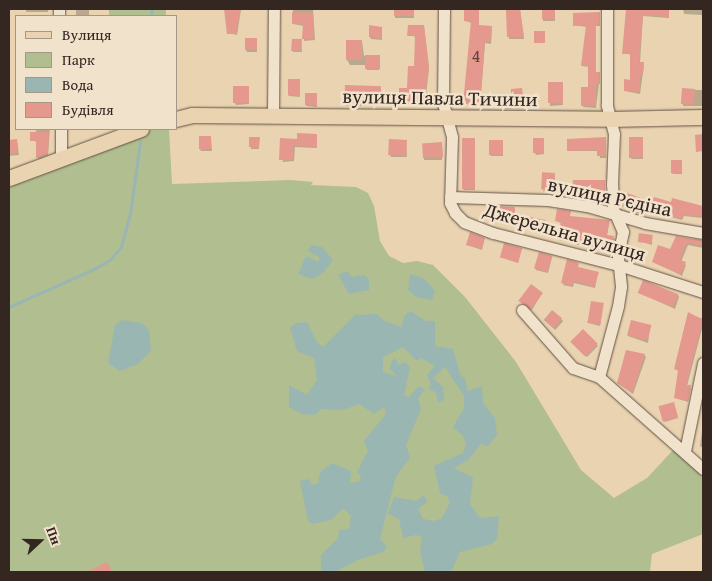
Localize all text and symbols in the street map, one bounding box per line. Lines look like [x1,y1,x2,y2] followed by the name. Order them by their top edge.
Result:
[15,15,178,130] legend
[62,24,111,45] text: Вулиця
[472,45,480,67] house number: 4
[62,49,95,70] text: Парк
[62,74,93,95] text: Вода
[342,83,538,111] street label: вулиця Павла Тичини
[62,99,114,120] text: Будівля
[546,171,674,221] street label: вулиця Рєдіна
[481,196,649,266] street label: Джерельна вулиця
[15,516,65,566] north arrow
[41,524,67,548] text: Пн

